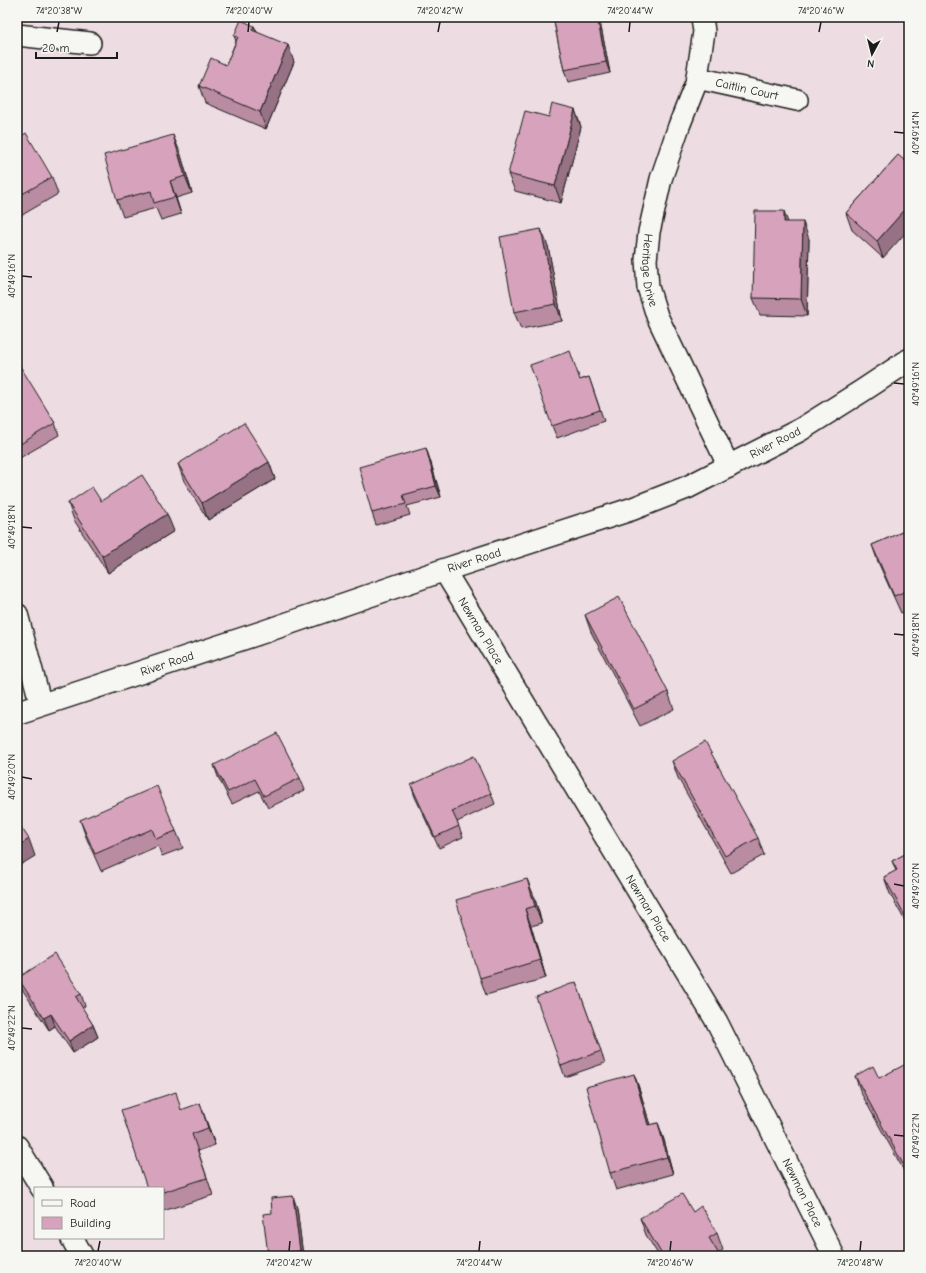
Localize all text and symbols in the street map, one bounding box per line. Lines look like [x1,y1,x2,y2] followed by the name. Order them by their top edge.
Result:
[36,5,82,17] text: 74°20'38"W
[226,5,273,17] text: 74°20'40"W
[417,5,463,17] text: 74°20'42"W
[607,5,653,17] text: 74°20'44"W
[798,5,844,17] text: 74°20'46"W
[36,34,117,60] scale bar
[852,34,892,74] north arrow
[42,41,70,55] text: 20 m
[866,57,875,70] text: N
[714,75,780,103] street label: Caitlin Court
[910,111,922,155] text: 40°49'14"N
[639,233,661,308] street label: Heritage Drive
[6,254,18,298] text: 40°49'16"N
[910,362,922,406] text: 40°49'16"N
[747,424,803,461] street label: River Road
[6,505,18,549] text: 40°49'18"N
[446,545,503,575] street label: River Road
[455,595,506,667] street label: Newman Place
[910,613,922,657] text: 40°49'18"N
[139,648,196,679] street label: River Road
[6,754,18,800] text: 40°49'20"N
[910,863,922,909] text: 40°49'20"N
[623,872,674,944] street label: Newman Place
[6,1005,18,1051] text: 40°49'22"N
[910,1113,922,1159] text: 40°49'22"N
[779,1156,825,1230] street label: Newman Place
[34,1187,164,1239] legend
[70,1196,96,1210] text: Road
[70,1216,111,1230] text: Building
[75,1257,122,1269] text: 74°20'40"W
[266,1257,312,1269] text: 74°20'42"W
[456,1257,502,1269] text: 74°20'44"W
[647,1257,693,1269] text: 74°20'46"W
[837,1257,883,1269] text: 74°20'48"W

